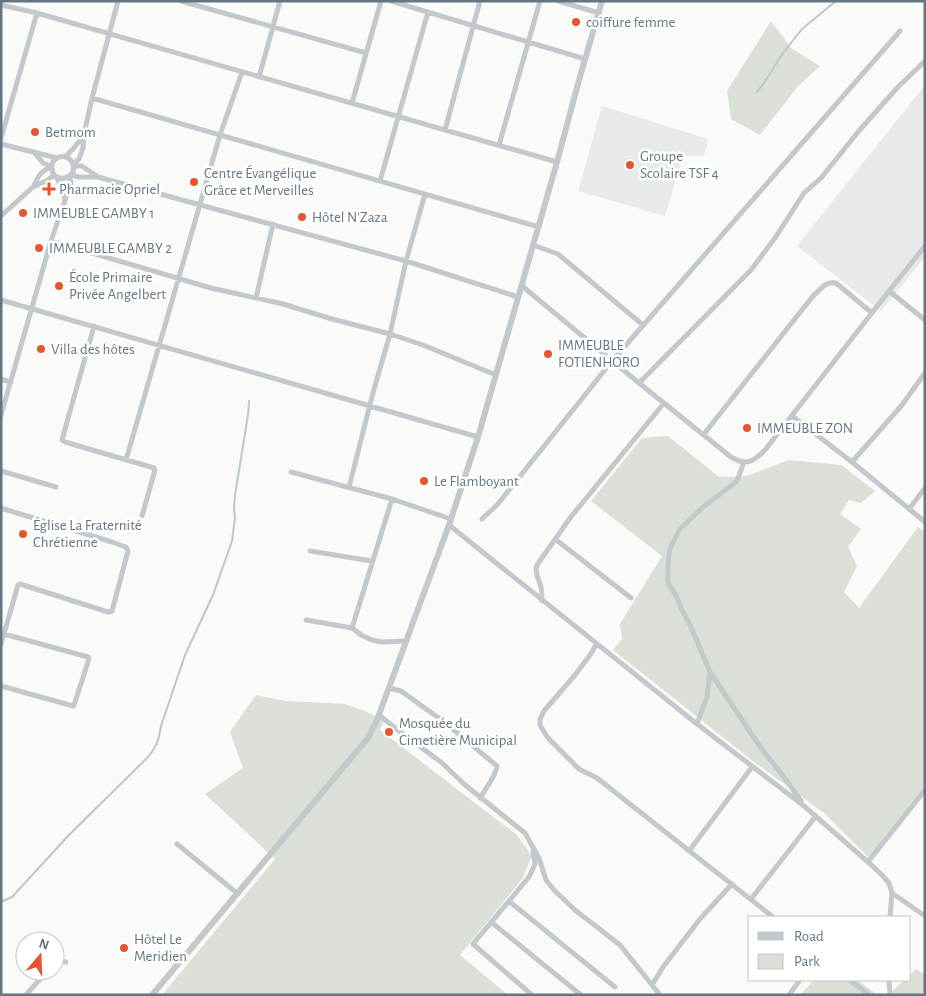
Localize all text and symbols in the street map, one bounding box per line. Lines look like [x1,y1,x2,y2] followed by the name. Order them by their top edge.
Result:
[586,15,676,30] place label: coiffure femme
[570,16,582,28] marker: coiffure femme
[45,125,96,140] place label: Betmom
[29,126,41,138] marker: Betmom
[640,149,719,181] place label: Groupe Scolaire TSF 4
[624,159,636,171] marker: Groupe Scolaire TSF 4
[204,164,316,198] place label: Centre Évangélique Grâce et Merveilles
[188,176,200,188] marker: Centre Évangélique Grâce et Merveilles
[59,182,160,197] place label: Pharmacie Opriel
[43,183,55,195] marker: Pharmacie Opriel
[33,206,154,221] place label: IMMEUBLE GAMBY 1
[17,207,29,219] marker: IMMEUBLE GAMBY 1
[312,210,388,225] place label: Hôtel N'Zaza
[296,211,308,223] marker: Hôtel N'Zaza
[49,241,172,256] place label: IMMEUBLE GAMBY 2
[33,242,45,254] marker: IMMEUBLE GAMBY 2
[69,268,166,302] place label: École Primaire Privée Angelbert
[53,280,65,292] marker: École Primaire Privée Angelbert
[558,338,640,370] place label: IMMEUBLE FOTIENHORO
[51,342,135,357] place label: Villa des hôtes
[35,343,47,355] marker: Villa des hôtes
[542,348,554,360] marker: IMMEUBLE FOTIENHORO
[757,421,853,436] place label: IMMEUBLE ZON
[741,422,753,434] marker: IMMEUBLE ZON
[434,474,519,489] place label: Le Flamboyant
[418,475,430,487] marker: Le Flamboyant
[33,516,142,550] place label: Église La Fraternité Chrétienne
[17,528,29,540] marker: Église La Fraternité Chrétienne
[399,716,517,748] place label: Mosquée du Cimetière Municipal
[383,726,395,738] marker: Mosquée du Cimetière Municipal
[748,916,911,981] legend
[794,929,824,944] text: Road
[15,931,65,981] north arrow
[134,932,187,964] place label: Hôtel Le Meridien
[37,936,51,953] text: N
[118,942,130,954] marker: Hôtel Le Meridien
[794,954,820,969] text: Park

